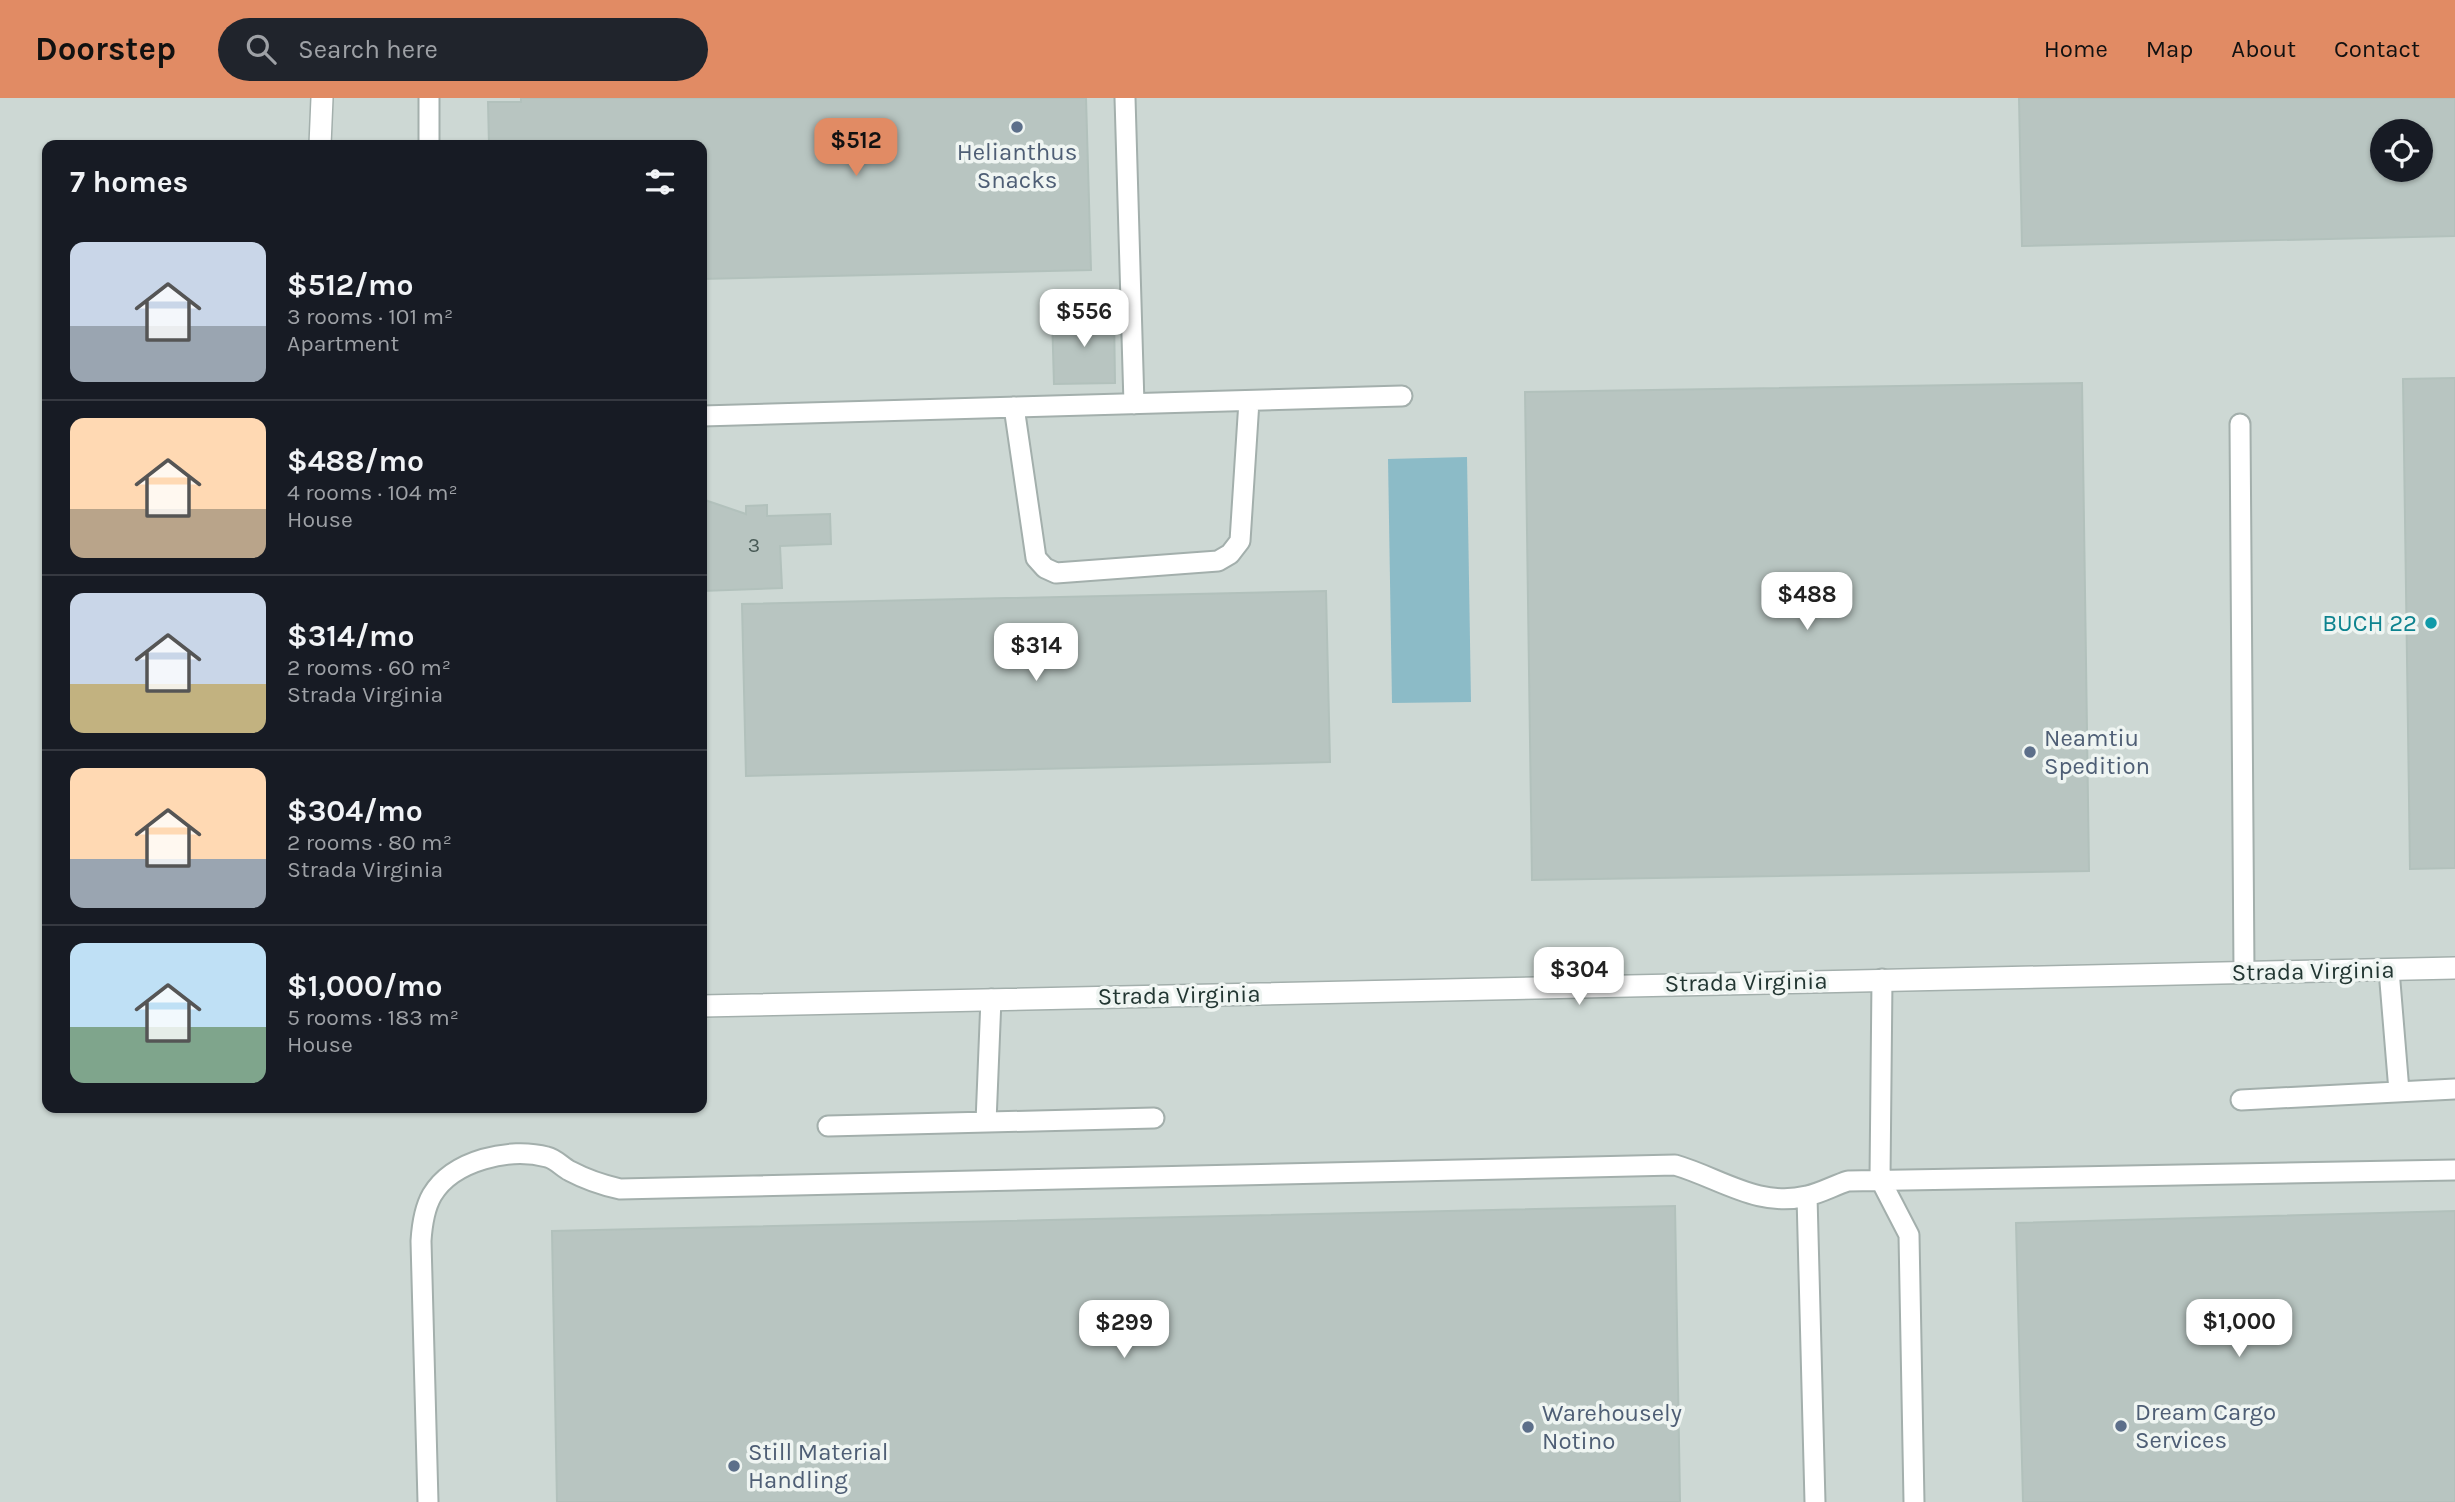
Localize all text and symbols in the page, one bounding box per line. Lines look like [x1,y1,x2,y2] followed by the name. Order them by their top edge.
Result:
[218,18,708,81] search box
[35,30,176,68] text: Doorstep
[242,30,280,68] icon: search
[298,34,438,65] text: Search here
[2044,35,2108,63] text: Home
[2146,35,2193,63] text: Map
[2231,35,2296,63] text: About
[2334,35,2420,63] text: Contact
[815,118,897,178] pin: $512
[1009,119,1025,135] marker: Helianthus Snacks
[2370,119,2433,182] map controls
[2370,119,2433,182] button: locate
[830,127,882,154] text: $512
[957,138,1077,194] place label: Helianthus Snacks
[641,163,679,201] icon: filters
[70,164,188,200] text: 7 homes
[287,267,414,303] text: $512/mo
[126,270,210,354] icon: home
[1043,289,1125,349] pin: $556
[1056,298,1112,325] text: $556
[287,303,453,330] text: 3 rooms · 101 m²
[287,330,399,357] text: Apartment
[287,443,424,479] text: $488/mo
[126,446,210,530] icon: home
[287,479,458,506] text: 4 rooms · 104 m²
[287,506,353,533] text: House
[748,533,760,557] house number: 3
[1766,573,1848,632] pin: $488
[1777,581,1837,608] text: $488
[2322,609,2417,637] place label: BUCH 22
[2423,615,2439,631] marker: BUCH 22
[287,618,414,654] text: $314/mo
[126,621,210,705] icon: home
[995,624,1077,683] pin: $314
[1010,632,1062,659] text: $314
[287,654,451,681] text: 2 rooms · 60 m²
[287,681,443,708] text: Strada Virginia
[2044,724,2150,780] place label: Neamtiu Spedition
[2022,744,2038,760] marker: Neamtiu Spedition
[287,793,423,829] text: $304/mo
[126,796,210,880] icon: home
[287,829,452,856] text: 2 rooms · 80 m²
[287,856,443,883] text: Strada Virginia
[1538,948,1620,1007] pin: $304
[1550,956,1608,983] text: $304
[2231,956,2395,986] street label: Strada Virginia
[1664,967,1828,997] street label: Strada Virginia
[287,968,442,1004] text: $1,000/mo
[126,971,210,1055] icon: home
[1097,980,1261,1010] street label: Strada Virginia
[287,1004,459,1031] text: 5 rooms · 183 m²
[287,1031,353,1058] text: House
[1083,1300,1165,1360] pin: $299
[2182,1300,2296,1359] pin: $1,000
[2202,1308,2276,1335] text: $1,000
[1095,1309,1153,1336] text: $299
[2135,1398,2276,1454] place label: Dream Cargo Services
[1542,1399,1682,1455] place label: Warehousely Notino
[2113,1418,2129,1434] marker: Dream Cargo Services
[1520,1419,1536,1435] marker: Warehousely Notino
[748,1438,888,1494] place label: Still Material Handling
[726,1458,742,1474] marker: Still Material Handling

